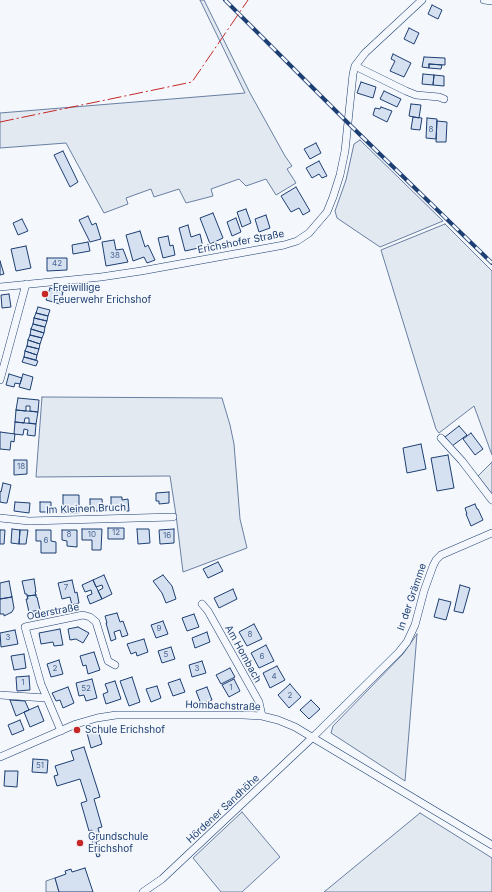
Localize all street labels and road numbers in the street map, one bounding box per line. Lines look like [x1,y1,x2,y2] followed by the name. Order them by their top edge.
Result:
[197,228,285,256] street label: Erichshofer Straße
[46,502,126,516] street label: Im Kleinen Bruch
[395,562,429,632] street label: In der Grämme
[26,601,80,623] street label: Oderstraße
[222,623,264,685] street label: Am Hombach
[185,699,261,713] street label: Hombachstraße
[184,772,262,846] street label: Hördener Sandhöhe

